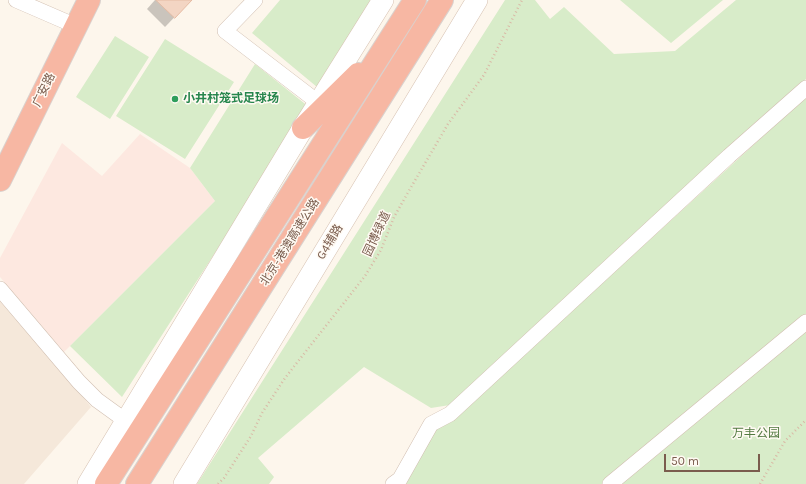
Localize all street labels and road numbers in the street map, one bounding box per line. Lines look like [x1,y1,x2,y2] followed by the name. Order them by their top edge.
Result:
[30,71,58,109] street label: 广安路
[257,196,323,288] street label: 北京-港澳高速公路
[360,209,394,259] street label: 园博绿道
[314,222,346,262] street label: G4辅路

